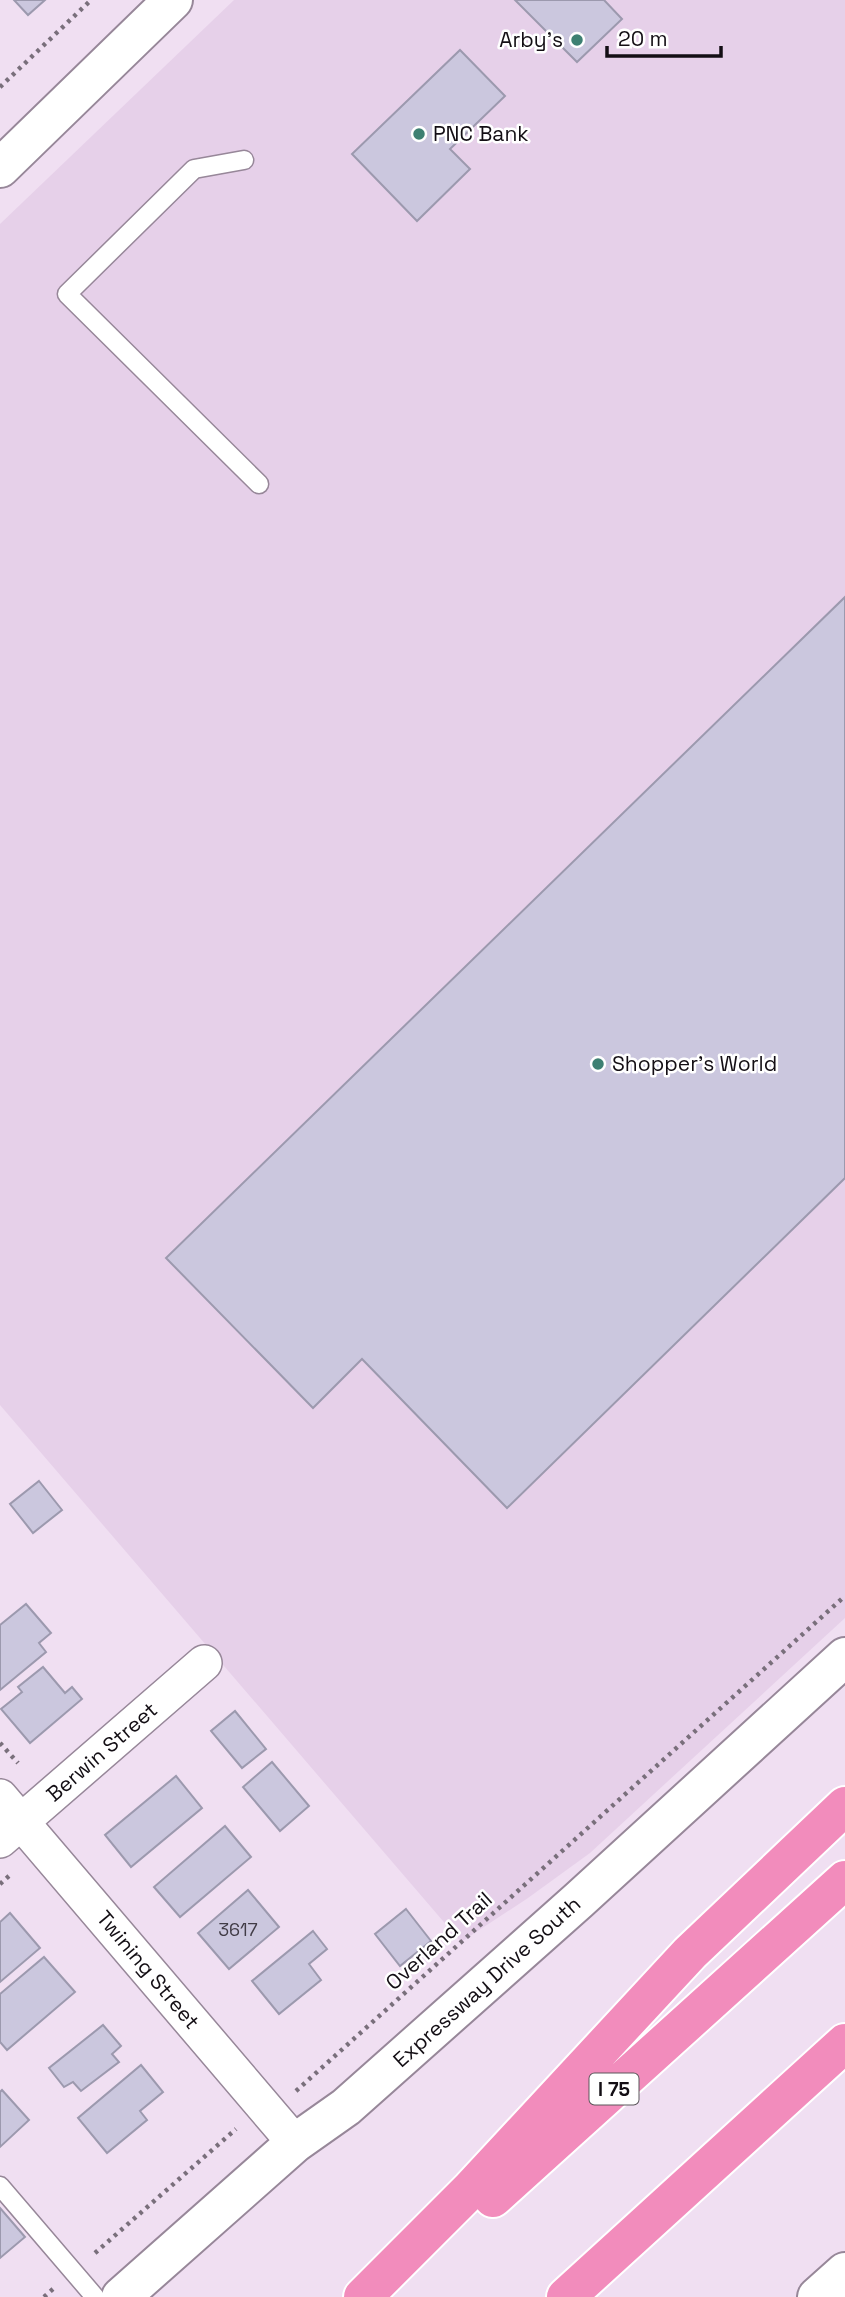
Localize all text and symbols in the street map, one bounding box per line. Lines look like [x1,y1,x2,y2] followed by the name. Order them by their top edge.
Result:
[607,14,721,58] scale bar
[618,25,668,52] text: 20 m
[499,26,563,53] place label: Arby's
[569,32,585,48] marker: Arby's
[433,120,529,147] place label: PNC Bank
[411,126,427,142] marker: PNC Bank
[612,1050,777,1077] place label: Shopper's World
[590,1056,606,1072] marker: Shopper's World
[40,1696,163,1807] street label: Berwin Street
[380,1886,498,1996] street label: Overland Trail
[387,1890,586,2073] street label: Expressway Drive South
[91,1905,206,2035] street label: Twining Street
[218,1918,258,1941] house number: 3617
[590,2074,638,2104] road number: I 75

